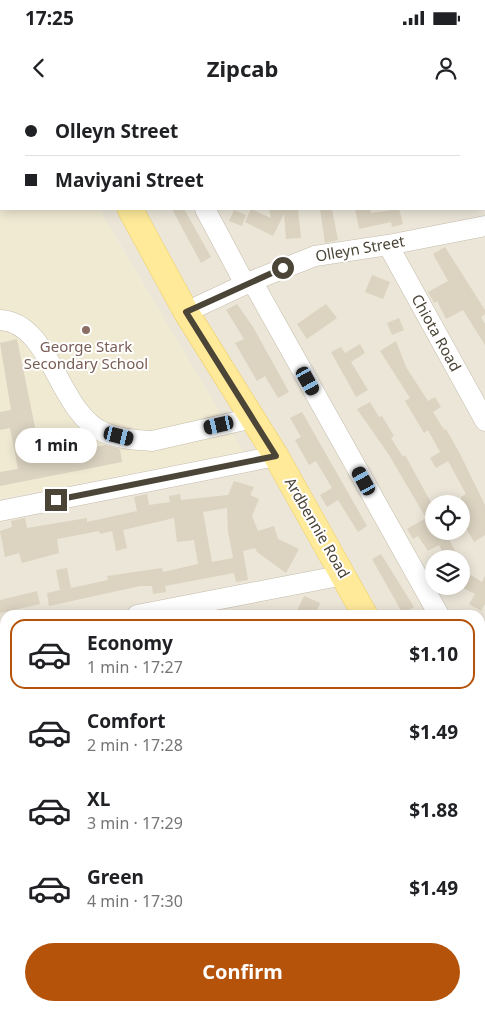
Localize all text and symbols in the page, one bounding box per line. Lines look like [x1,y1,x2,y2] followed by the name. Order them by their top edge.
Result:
[25,5,74,31] text: 17:25
[207,53,278,83] text: Zipcab
[25,54,53,82] icon: back
[432,54,460,82] icon: person
[55,118,178,144] text: Olleyn Street
[55,167,204,193] text: Maviyani Street
[314,230,407,266] street label: Olleyn Street
[272,257,294,279] route start
[407,290,466,375] street label: Chiota Road
[80,324,92,336] marker: George Stark Secondary School
[24,336,148,373] place label: George Stark Secondary School
[294,364,321,398] car
[202,414,235,436] car
[102,425,135,447] car
[15,428,97,462] callout: 1 min
[34,434,78,456] text: 1 min
[350,464,377,498] car
[281,473,355,582] street label: Ardbennie Road
[45,489,67,511] route end
[425,495,470,595] map controls
[425,495,470,540] button: locate
[425,550,470,595] button: layers
[87,630,173,656] text: Economy
[27,632,72,677] icon: car
[409,641,458,667] text: $1.10
[87,656,183,678] text: 1 min · 17:27
[87,708,166,734] text: Comfort
[27,710,72,755] icon: car
[409,719,458,745] text: $1.49
[87,734,183,756] text: 2 min · 17:28
[87,786,110,812] text: XL
[27,788,72,833] icon: car
[409,797,458,823] text: $1.88
[87,812,183,834] text: 3 min · 17:29
[87,864,144,890] text: Green
[27,866,72,911] icon: car
[409,875,458,901] text: $1.49
[87,890,183,912] text: 4 min · 17:30
[25,943,460,1001] button: Confirm

